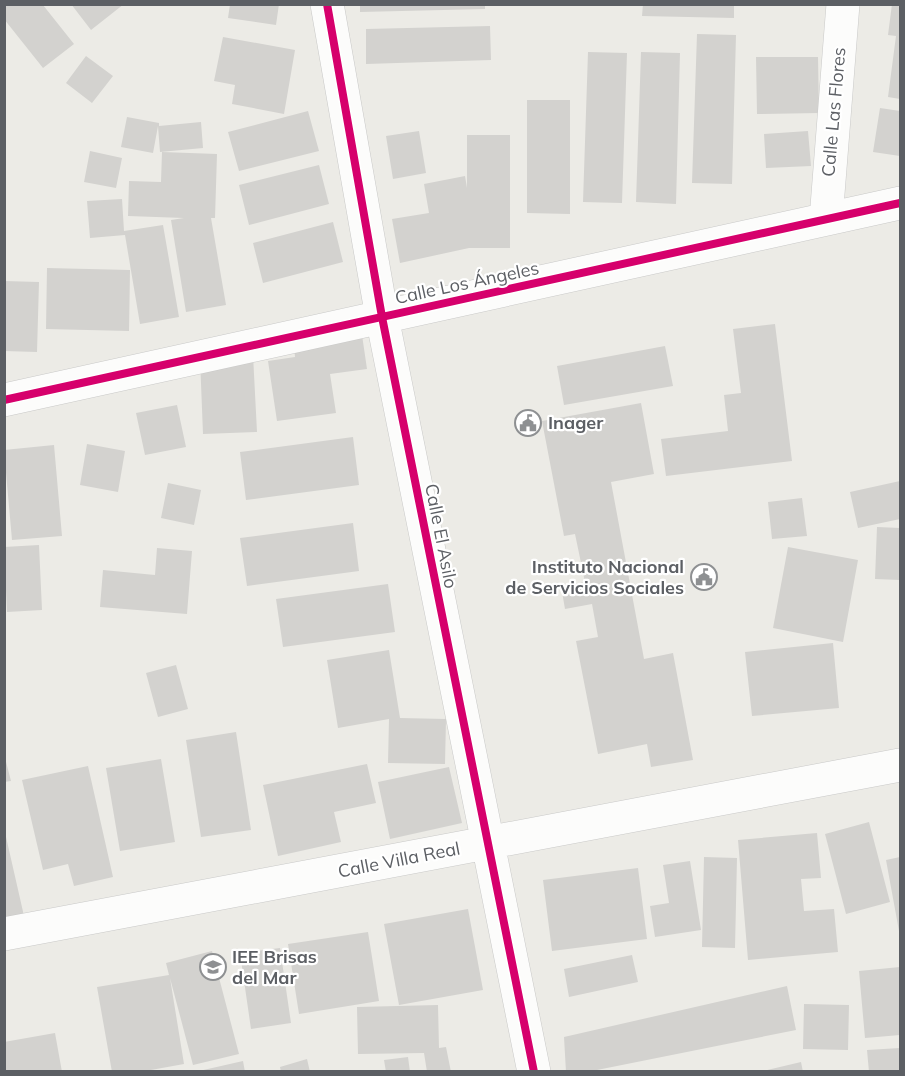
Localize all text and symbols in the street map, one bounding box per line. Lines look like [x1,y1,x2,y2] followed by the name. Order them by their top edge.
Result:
[816,46,851,178] street label: Calle Las Flores
[393,256,541,309] street label: Calle Los Ángeles
[513,408,543,438] public building icon: Inager
[548,411,604,434] place label: Inager
[420,482,463,590] street label: Calle El Asilo
[505,555,684,599] place label: Instituto Nacional de Servicios Sociales
[689,562,719,592] public building icon: Instituto Nacional de Servicios Sociales
[336,836,462,883] street label: Calle Villa Real
[232,945,317,989] place label: IEE Brisas del Mar
[198,952,228,982] school or university icon: IEE Brisas del Mar

